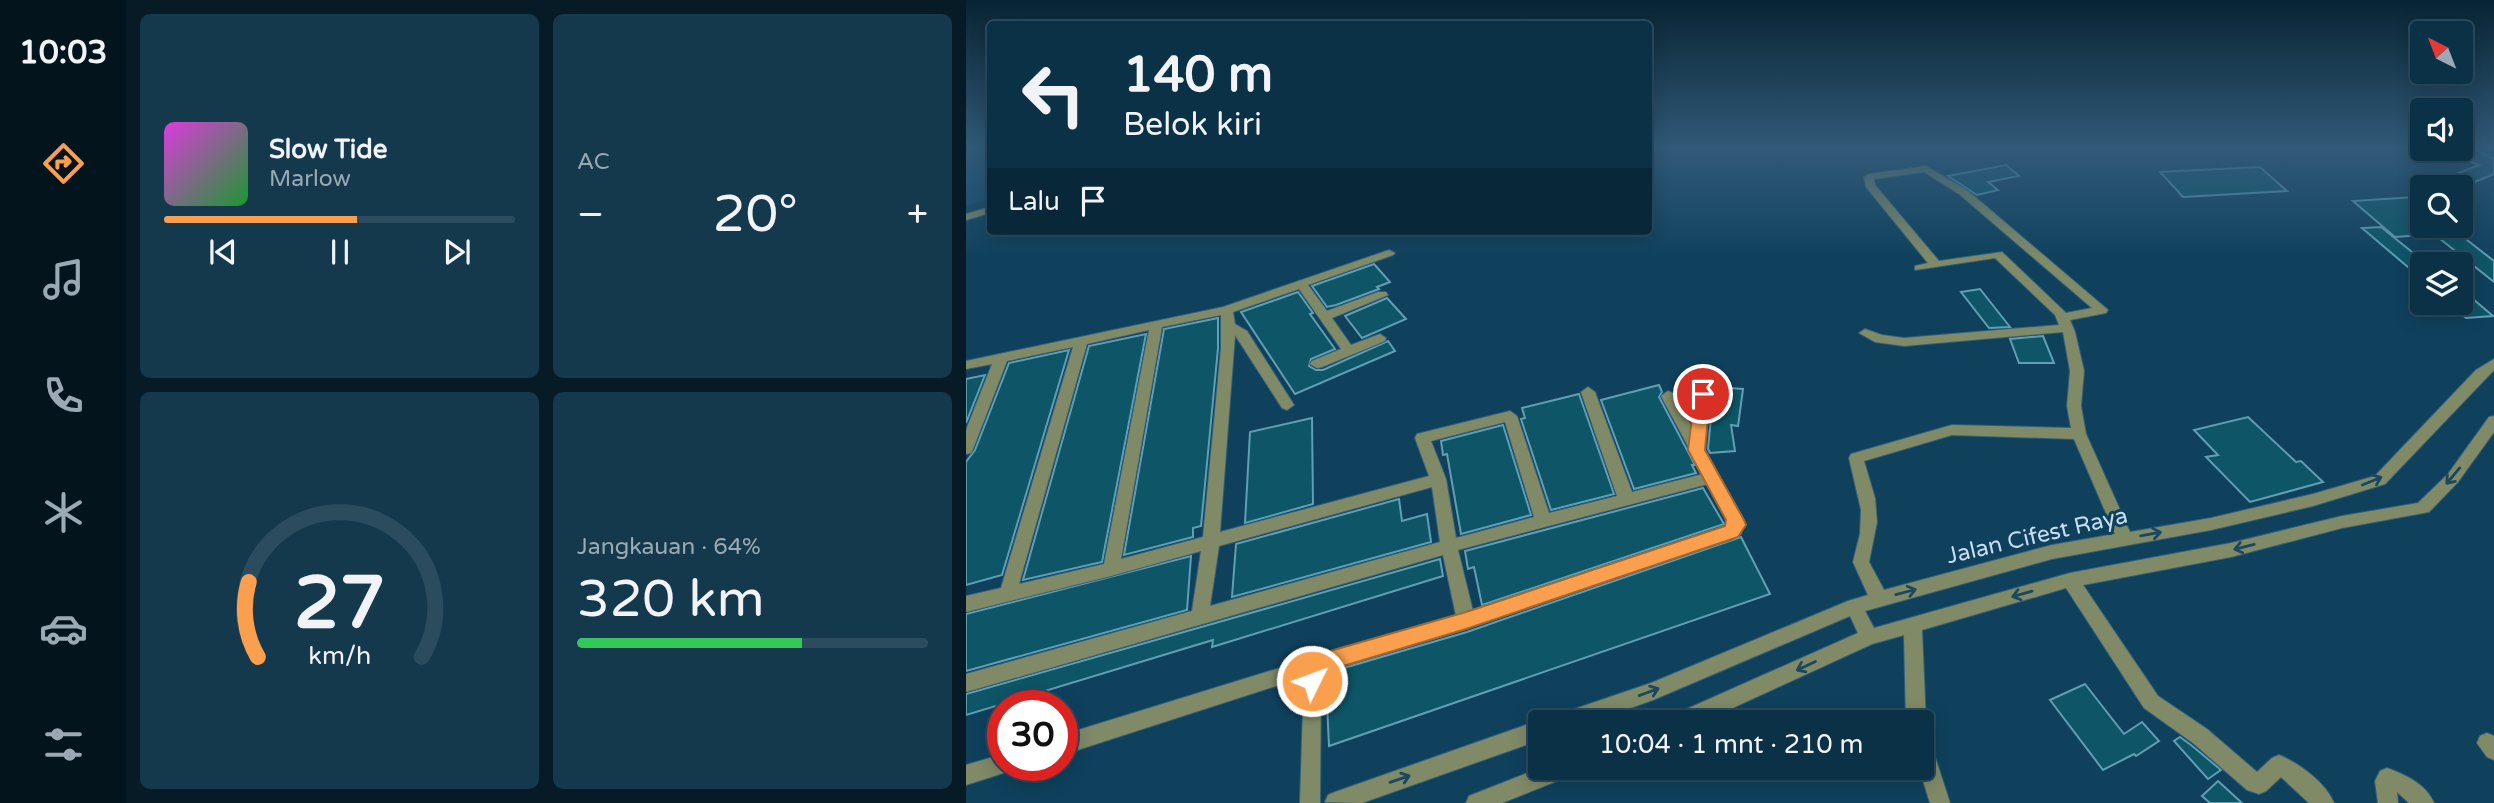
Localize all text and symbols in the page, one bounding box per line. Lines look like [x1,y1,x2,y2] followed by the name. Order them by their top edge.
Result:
[2410,21,2473,84] north arrow
[2410,21,2473,315] map controls
[19,34,107,72] text: 10:03
[1123,46,1273,105] text: 140 m
[1008,49,1099,140] icon: left
[2410,98,2473,161] button: sound
[1123,106,1262,144] text: Belok kiri
[269,134,387,165] text: Slow Tide
[39,139,88,188] icon: directions
[577,148,610,176] text: AC
[269,165,351,193] text: Marlow
[2410,175,2473,238] button: search
[1074,182,1112,220] icon: arrive
[713,183,798,246] text: 20°
[1008,186,1060,217] text: Lalu
[577,192,604,238] text: −
[907,192,928,238] text: +
[204,233,242,271] icon: previous
[321,233,359,271] icon: pause
[438,233,476,271] icon: next
[2410,252,2473,315] button: layers
[39,255,88,304] icon: music
[1673,364,1733,424] pin
[39,371,88,420] icon: phone
[1684,375,1722,413] icon: arrive
[2445,466,2461,484] one-way arrow
[2361,474,2382,487] one-way arrow
[39,488,88,537] icon: climate
[1944,502,2131,570] street label: Jalan Cifest Raya
[2139,527,2162,541] one-way arrow
[577,533,761,561] text: Jangkauan · 64%
[2233,541,2256,554] one-way arrow
[294,560,385,648] text: 27
[577,568,765,631] text: 320 km
[1894,585,1917,598] one-way arrow
[2011,588,2033,601] one-way arrow
[39,604,88,653] icon: car
[308,640,371,670] text: km/h
[1275,644,1349,718] position arrow
[1796,660,1818,673] one-way arrow
[1637,685,1659,697] one-way arrow
[987,690,1078,781] speed limit sign: 30
[39,720,88,769] icon: filters
[1599,729,1863,760] text: 10:04 · 1 mnt · 210 m
[1388,772,1410,784] one-way arrow

